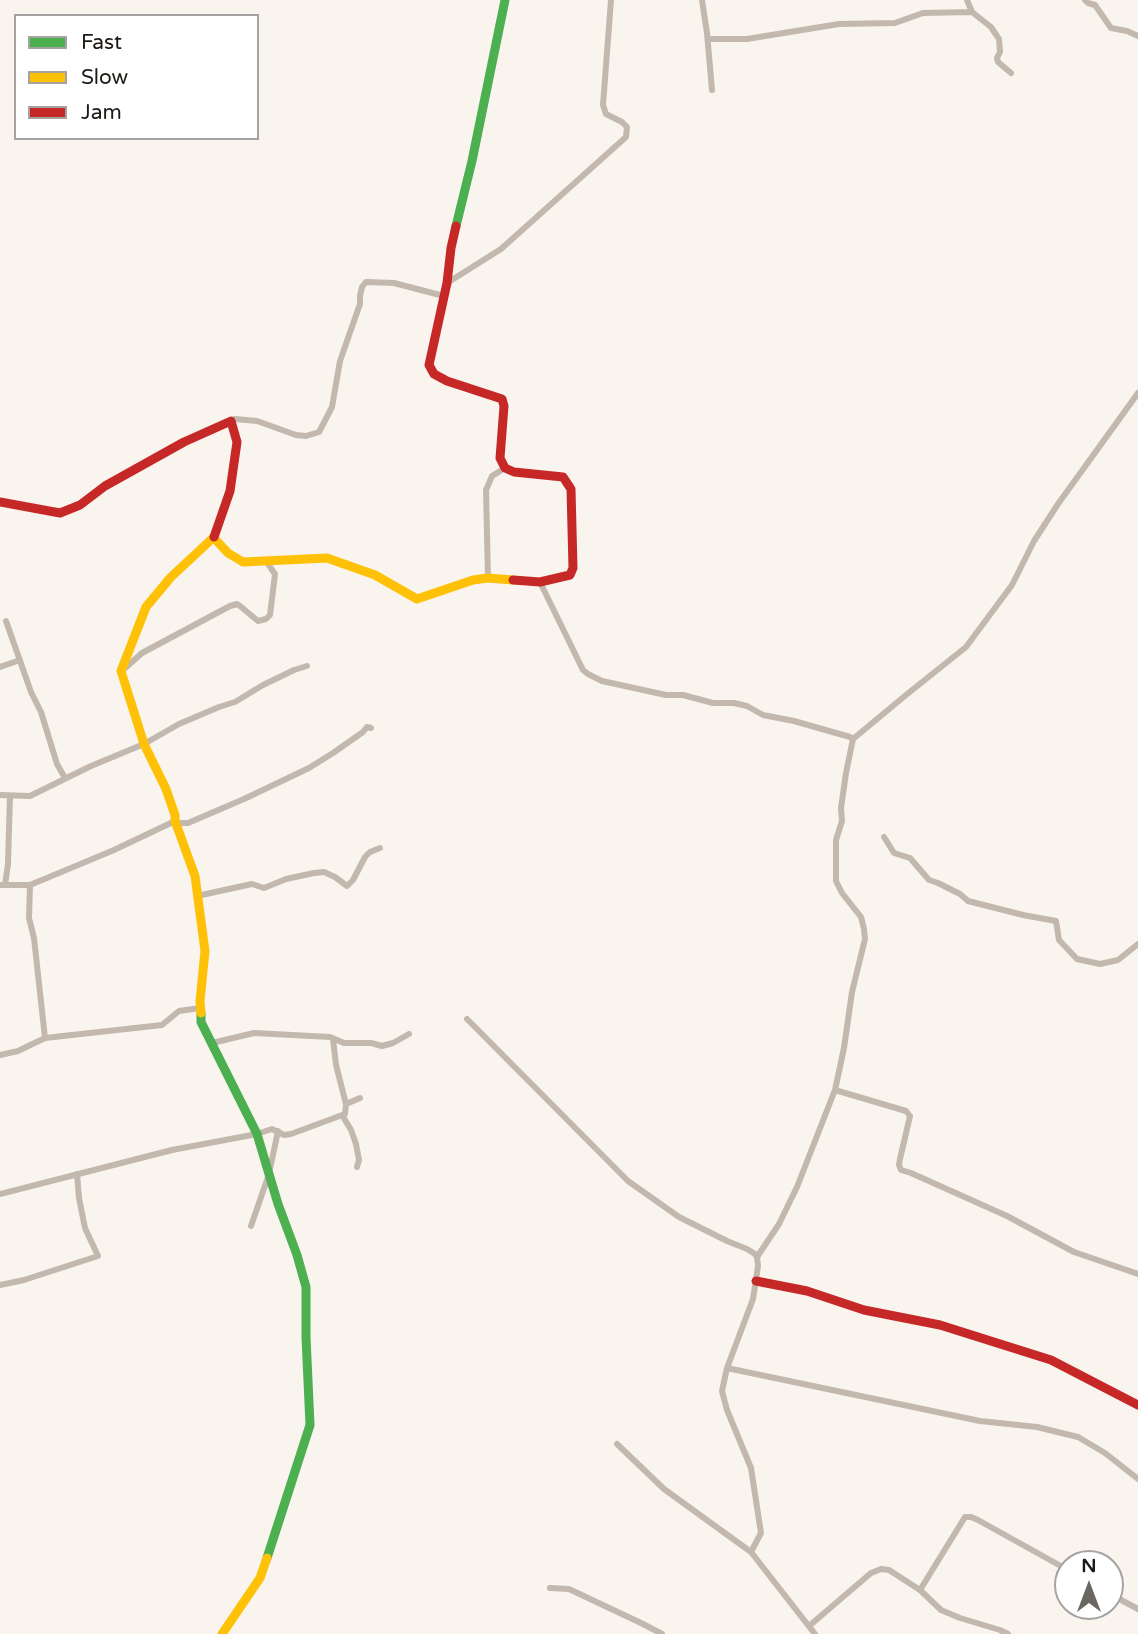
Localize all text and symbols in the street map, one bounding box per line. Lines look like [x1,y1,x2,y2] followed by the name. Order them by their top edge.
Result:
[14,14,259,140] legend
[81,30,122,55] text: Fast
[81,65,128,90] text: Slow
[81,100,122,125] text: Jam
[1054,1550,1124,1620] north arrow
[1081,1555,1097,1577] text: N

